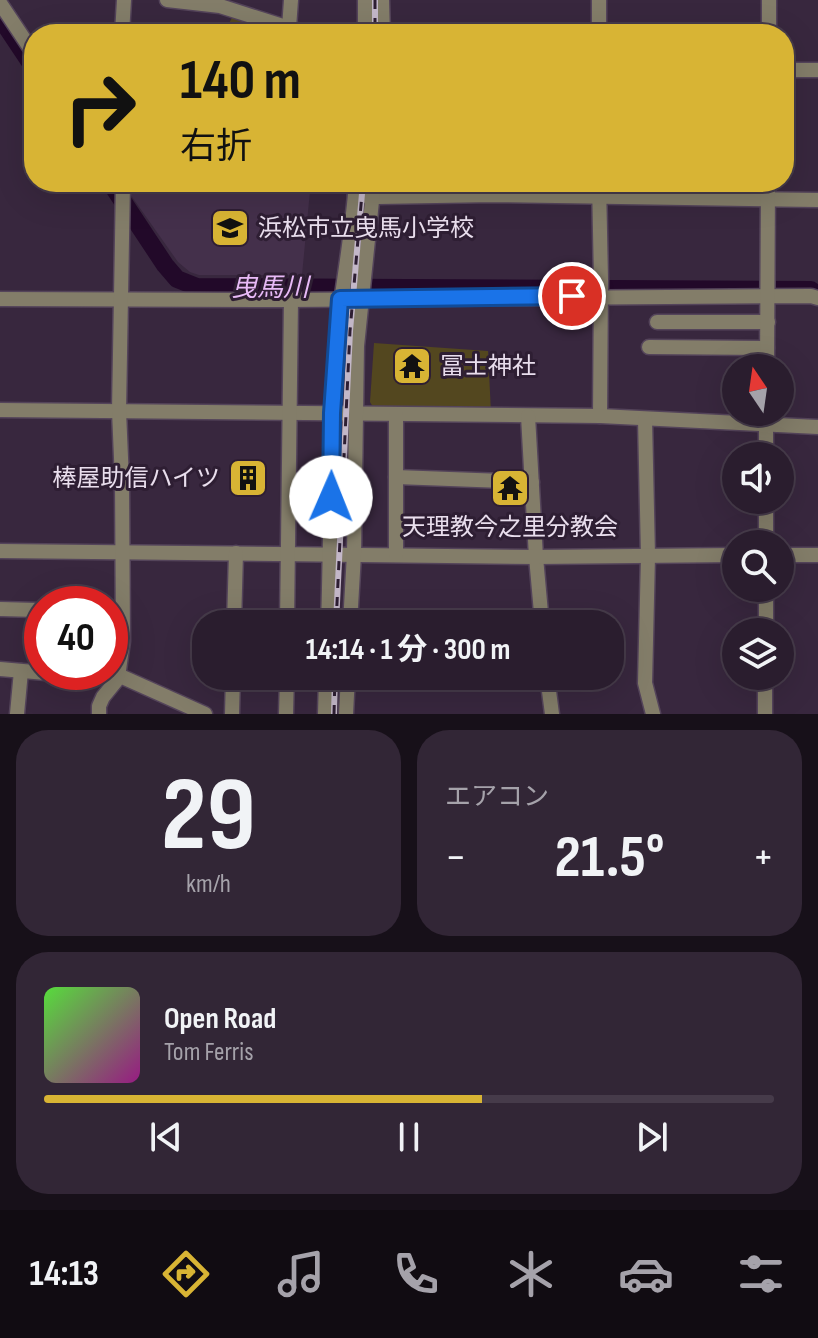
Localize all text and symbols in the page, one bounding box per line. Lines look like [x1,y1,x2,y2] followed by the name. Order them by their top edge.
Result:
[180,48,301,115] text: 140 m
[48,56,152,160] icon: right
[180,126,252,169] text: 右折
[209,207,251,249] school or university icon: 浜松市立曳馬小学校
[258,214,474,243] place label: 浜松市立曳馬小学校
[538,262,606,330] pin
[231,273,312,304] water label: 曳馬川
[550,274,594,318] icon: arrive
[391,345,433,387] temple icon: 冨士神社
[440,352,536,381] place label: 冨士神社
[722,354,794,426] north arrow
[722,354,794,690] map controls
[722,442,794,514] button: sound
[289,455,373,539] position arrow
[227,457,269,499] building icon: 棒屋助信ハイツ
[52,464,220,493] place label: 棒屋助信ハイツ
[489,467,531,509] temple icon: 天理教今之里分教会
[402,513,618,542] place label: 天理教今之里分教会
[722,530,794,602] button: search
[24,586,128,690] speed limit sign: 40
[722,618,794,690] button: layers
[306,632,510,668] text: 14:14 · 1 分 · 300 m
[161,754,256,879] text: 29
[445,782,549,813] text: エアコン
[554,822,665,894] text: 21.5°
[445,831,467,884] text: −
[752,831,774,884] text: +
[186,869,231,900] text: km/h
[164,1001,276,1037] text: Open Road
[164,1037,254,1068] text: Tom Ferris
[144,1115,188,1159] icon: previous
[387,1115,431,1159] icon: pause
[630,1115,674,1159] icon: next
[158,1246,214,1302] icon: directions
[273,1246,329,1302] icon: music
[388,1246,444,1302] icon: phone
[503,1246,559,1302] icon: climate
[618,1246,674,1302] icon: car
[733,1246,789,1302] icon: filters
[29,1253,99,1296] text: 14:13

